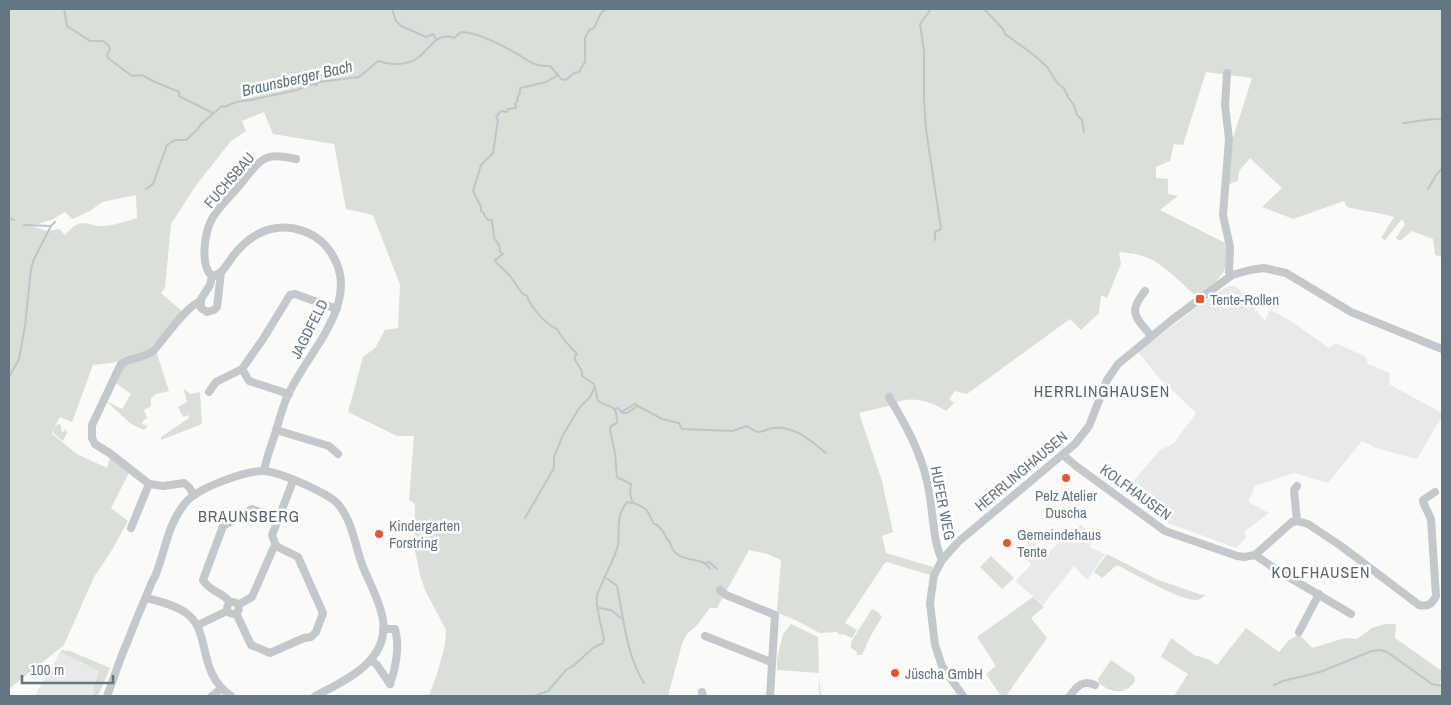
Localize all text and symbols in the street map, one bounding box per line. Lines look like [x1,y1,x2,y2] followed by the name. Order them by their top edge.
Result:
[239,55,355,101] water label: Braunsberger Bach
[199,148,259,212] street label: FUCHSBAU
[1210,289,1279,310] place label: Tente-Rollen
[1194,293,1206,305] marker: Tente-Rollen
[285,296,333,362] street label: JAGDFELD
[1034,380,1170,402] district label: HERRLINGHAUSEN
[970,426,1072,516] street label: HERRLINGHAUSEN
[1096,459,1176,525] street label: KOLFHAUSEN
[926,464,960,542] street label: HUFER WEG
[1060,472,1072,484] marker: Pelz Atelier Duscha
[1035,485,1097,523] place label: Pelz Atelier Duscha
[198,505,300,527] district label: BRAUNSBERG
[389,515,460,553] place label: Kindergarten Forstring
[1017,524,1101,562] place label: Gemeindehaus Tente
[373,528,385,540] marker: Kindergarten Forstring
[1001,537,1013,549] marker: Gemeindehaus Tente
[1272,561,1370,583] district label: KOLFHAUSEN
[22,652,114,684] scale bar
[30,659,64,680] text: 100 m
[905,663,983,684] place label: Jüscha GmbH
[889,667,901,679] marker: Jüscha GmbH

